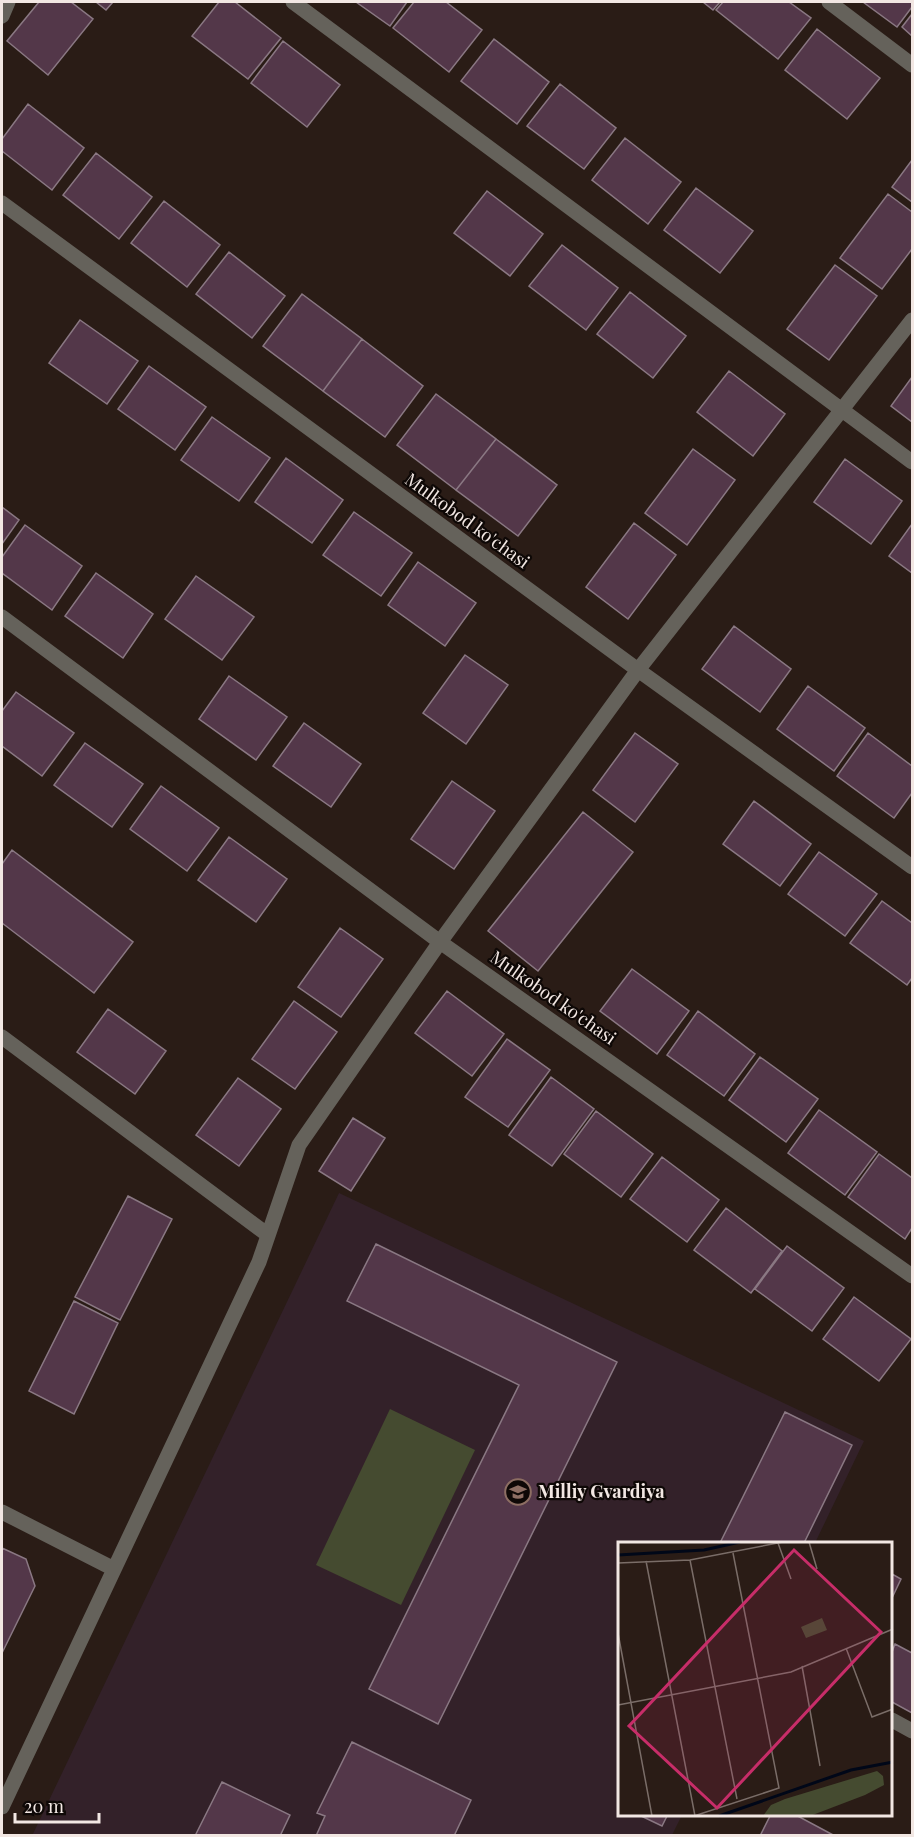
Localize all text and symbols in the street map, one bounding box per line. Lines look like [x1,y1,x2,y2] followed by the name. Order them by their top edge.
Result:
[401,467,535,574] street label: Mulkobod ko'chasi
[486,945,621,1050] street label: Mulkobod ko'chasi
[503,1477,533,1507] school or university icon: Milliy Gvardiya
[538,1479,665,1503] place label: Milliy Gvardiya
[618,1542,893,1816] inset map
[15,1786,99,1824] scale bar
[24,1794,64,1818] text: 20 m

